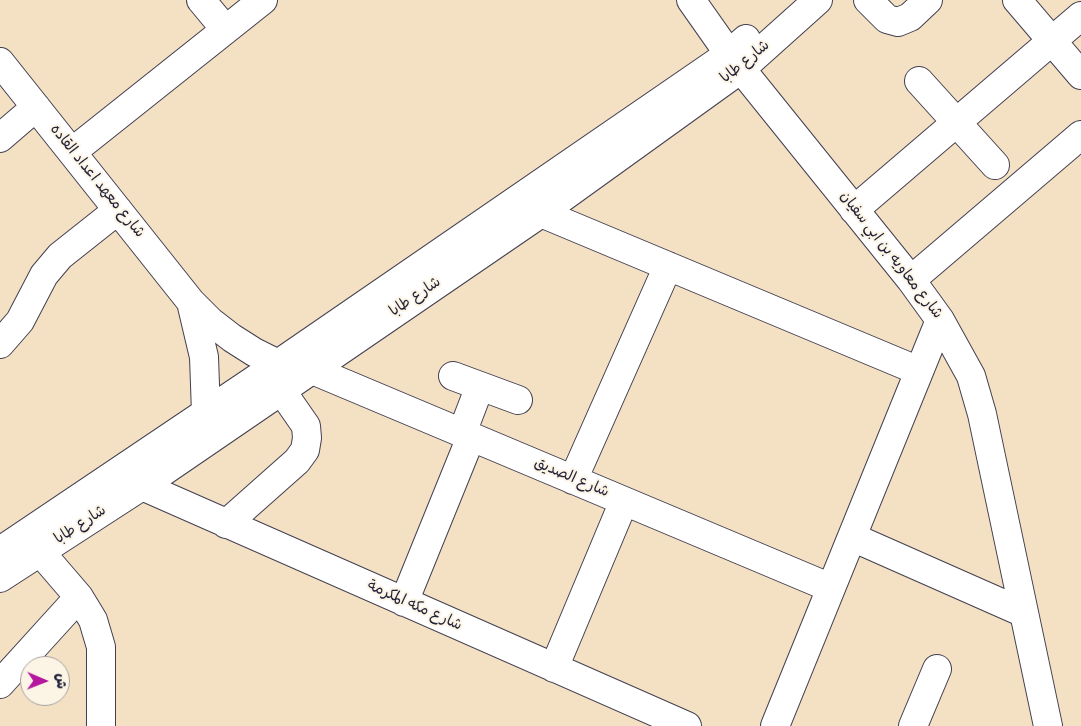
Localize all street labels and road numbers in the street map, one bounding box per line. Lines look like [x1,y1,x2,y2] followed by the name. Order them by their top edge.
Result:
[718,38,774,88] street label: شارع طابا
[45,122,147,242] street label: شارع معهد اعداد القاده
[835,189,945,323] street label: شارع معاويه بن ابي سفيان
[387,274,445,322] street label: شارع طابا
[531,455,611,503] street label: شارع الصديق
[52,503,110,549] street label: شارع طابا
[364,578,464,636] street label: شارع مكه المكرمة

